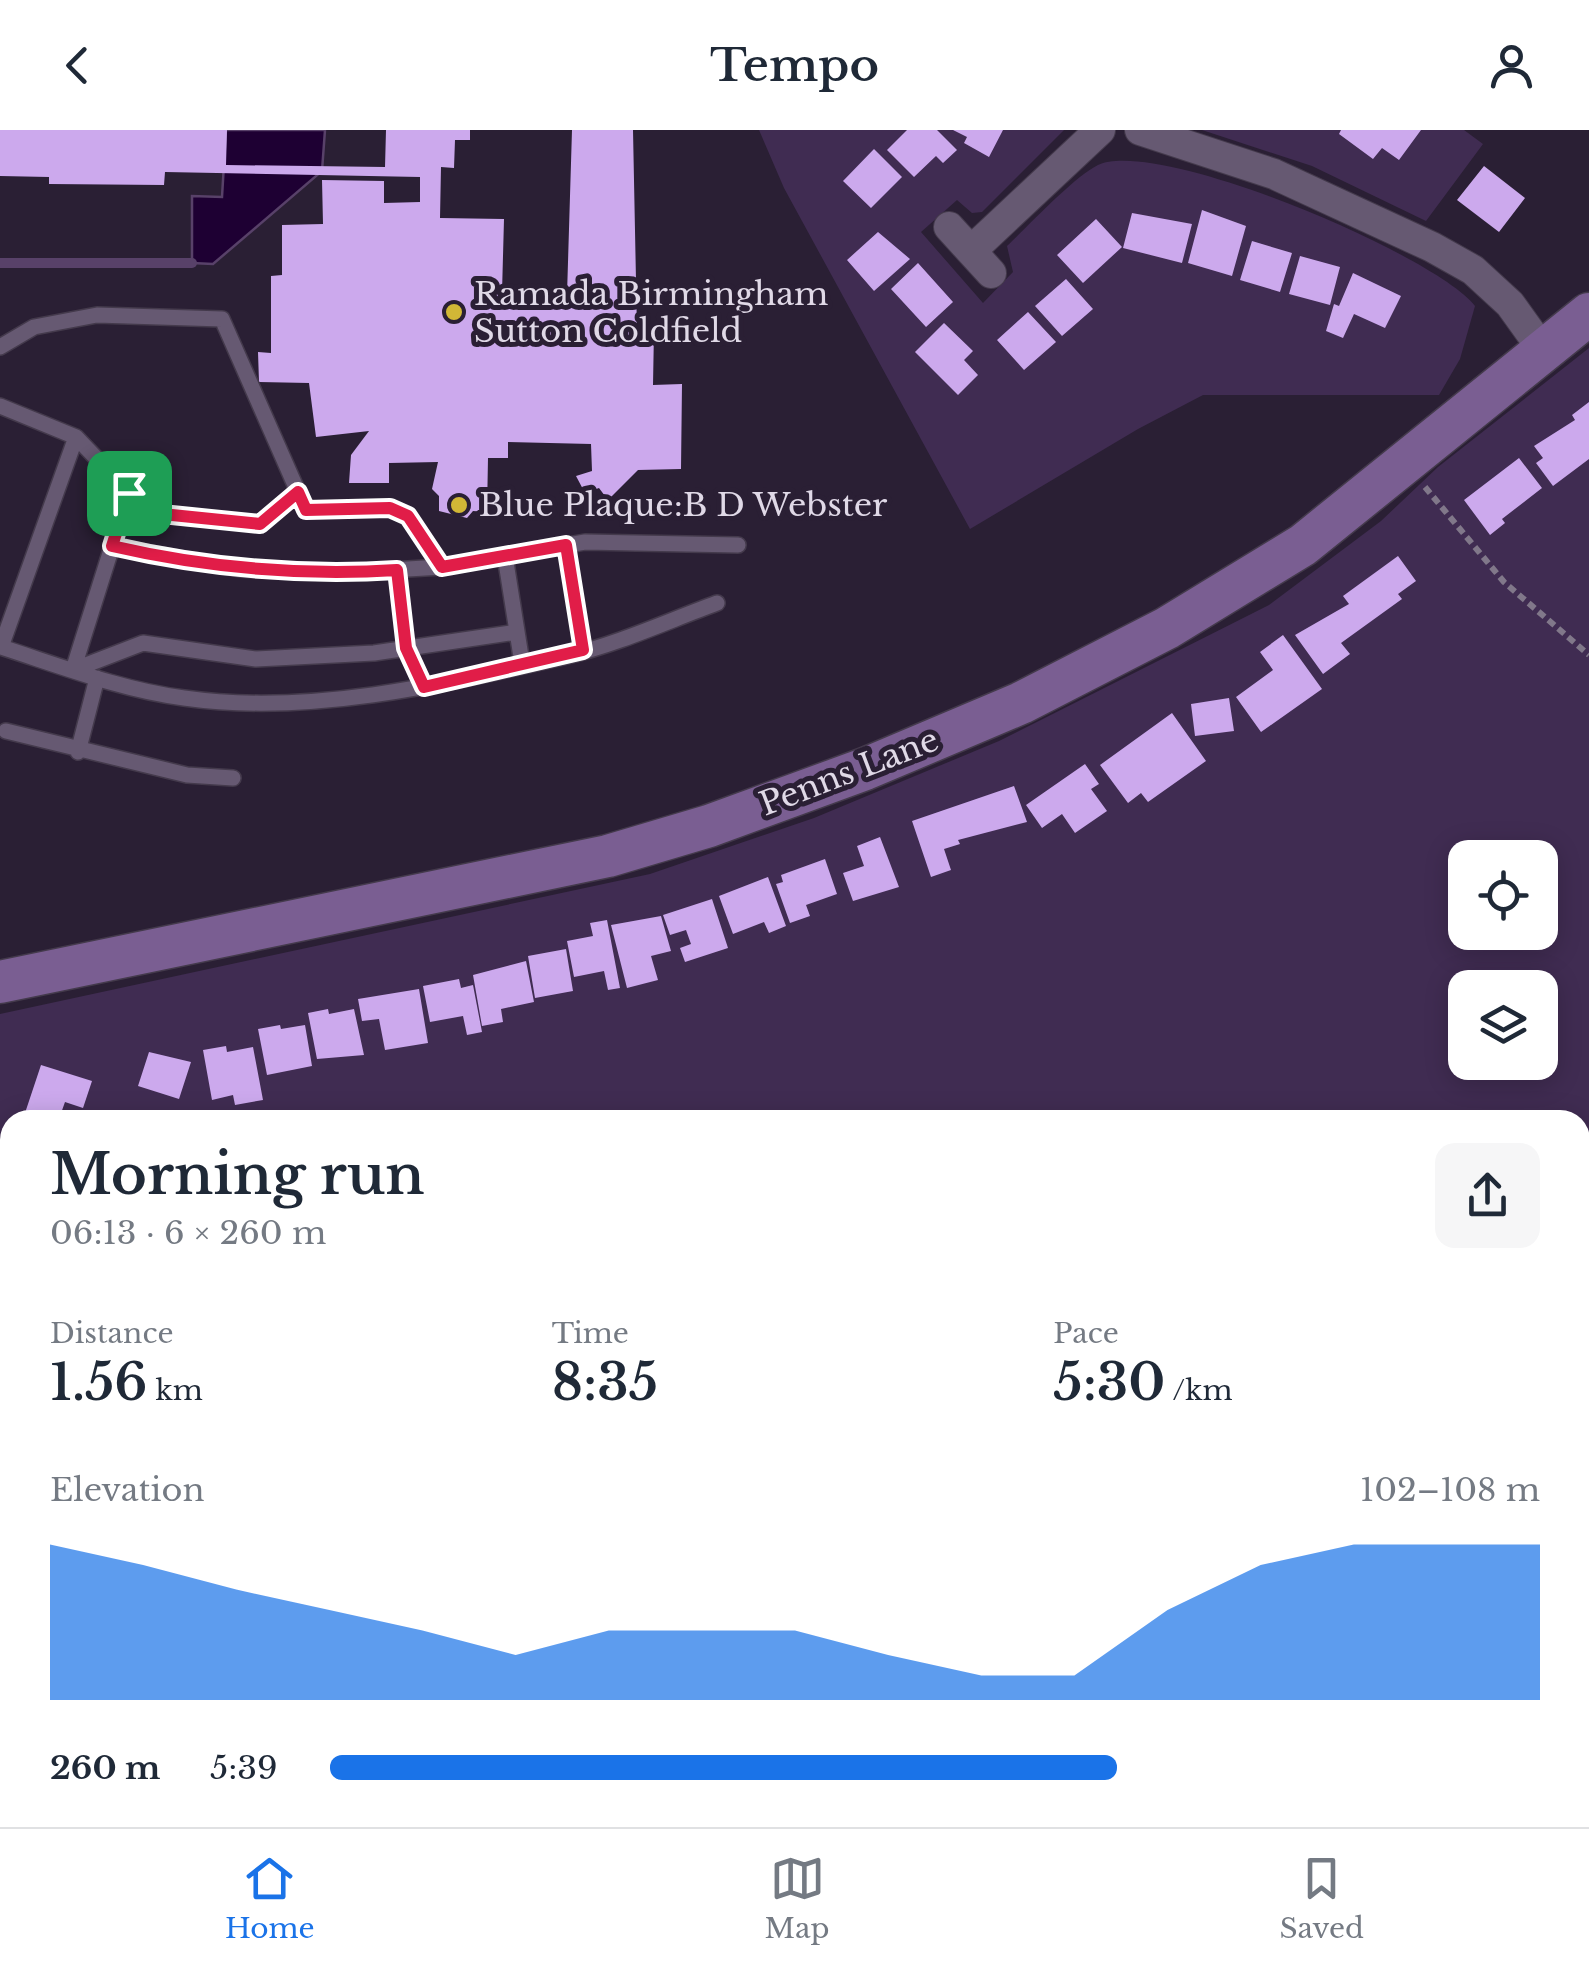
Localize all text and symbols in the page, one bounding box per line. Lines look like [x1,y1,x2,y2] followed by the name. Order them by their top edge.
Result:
[710,37,879,93] text: Tempo
[50,38,105,93] icon: back
[1484,38,1539,93] icon: person
[474,274,828,351] place label: Ramada Birmingham Sutton Coldfield
[443,301,465,323] marker: Ramada Birmingham Sutton Coldfield
[87,451,172,536] pin
[102,466,157,521] icon: arrive
[479,485,888,525] place label: Blue Plaque:B D Webster
[448,494,470,516] marker: Blue Plaque:B D Webster
[754,720,944,824] street label: Penns Lane
[1448,840,1558,1080] map controls
[1448,840,1558,950] button: locate
[1448,970,1558,1080] button: layers
[50,1141,425,1209] text: Morning run
[1435,1143,1540,1248] button: share
[50,1213,326,1253] text: 06:13 · 6 × 260 m
[50,1316,173,1351] text: Distance
[552,1316,629,1351] text: Time
[1053,1316,1119,1351] text: Pace
[50,1351,148,1414] text: 1.56
[552,1351,658,1414] text: 8:35
[1053,1351,1165,1414] text: 5:30
[148,1373,203,1408] text: km
[1165,1373,1233,1408] text: /km
[50,1470,204,1510] text: Elevation
[1360,1470,1540,1510] text: 102–108 m
[50,1748,160,1788] text: 260 m
[210,1748,278,1788] text: 5:39
[225,1851,315,1946] tab: Home
[765,1851,830,1946] tab: Map
[1280,1851,1364,1946] tab: Saved

